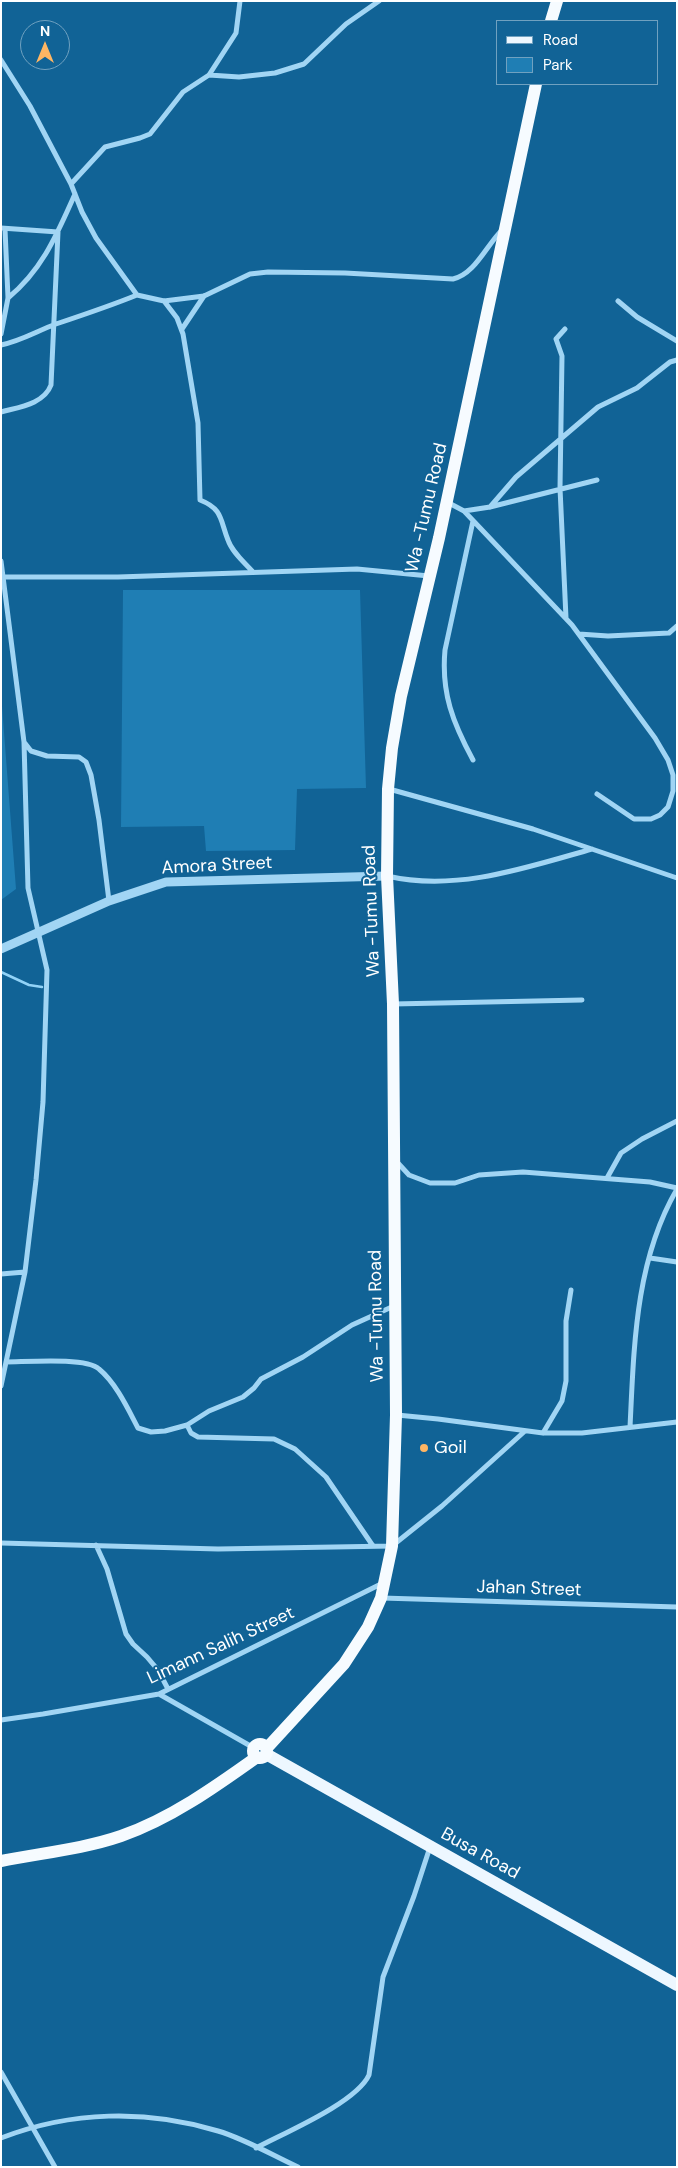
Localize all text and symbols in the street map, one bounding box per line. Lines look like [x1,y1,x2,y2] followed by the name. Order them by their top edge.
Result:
[20,20,70,70] north arrow
[496,20,658,85] legend
[40,22,50,40] text: N
[543,30,578,50] text: Road
[543,55,573,75] text: Park
[402,441,452,575] street label: Wa -Tumu Road
[359,844,385,978] street label: Wa -Tumu Road
[161,852,273,880] street label: Amora Street
[365,1250,389,1382] street label: Wa -Tumu Road
[434,1437,467,1459] place label: Goil
[418,1442,430,1454] marker: Goil
[476,1576,582,1602] street label: Jahan Street
[144,1602,298,1690] street label: Limann Salih Street
[437,1824,523,1884] street label: Busa Road

